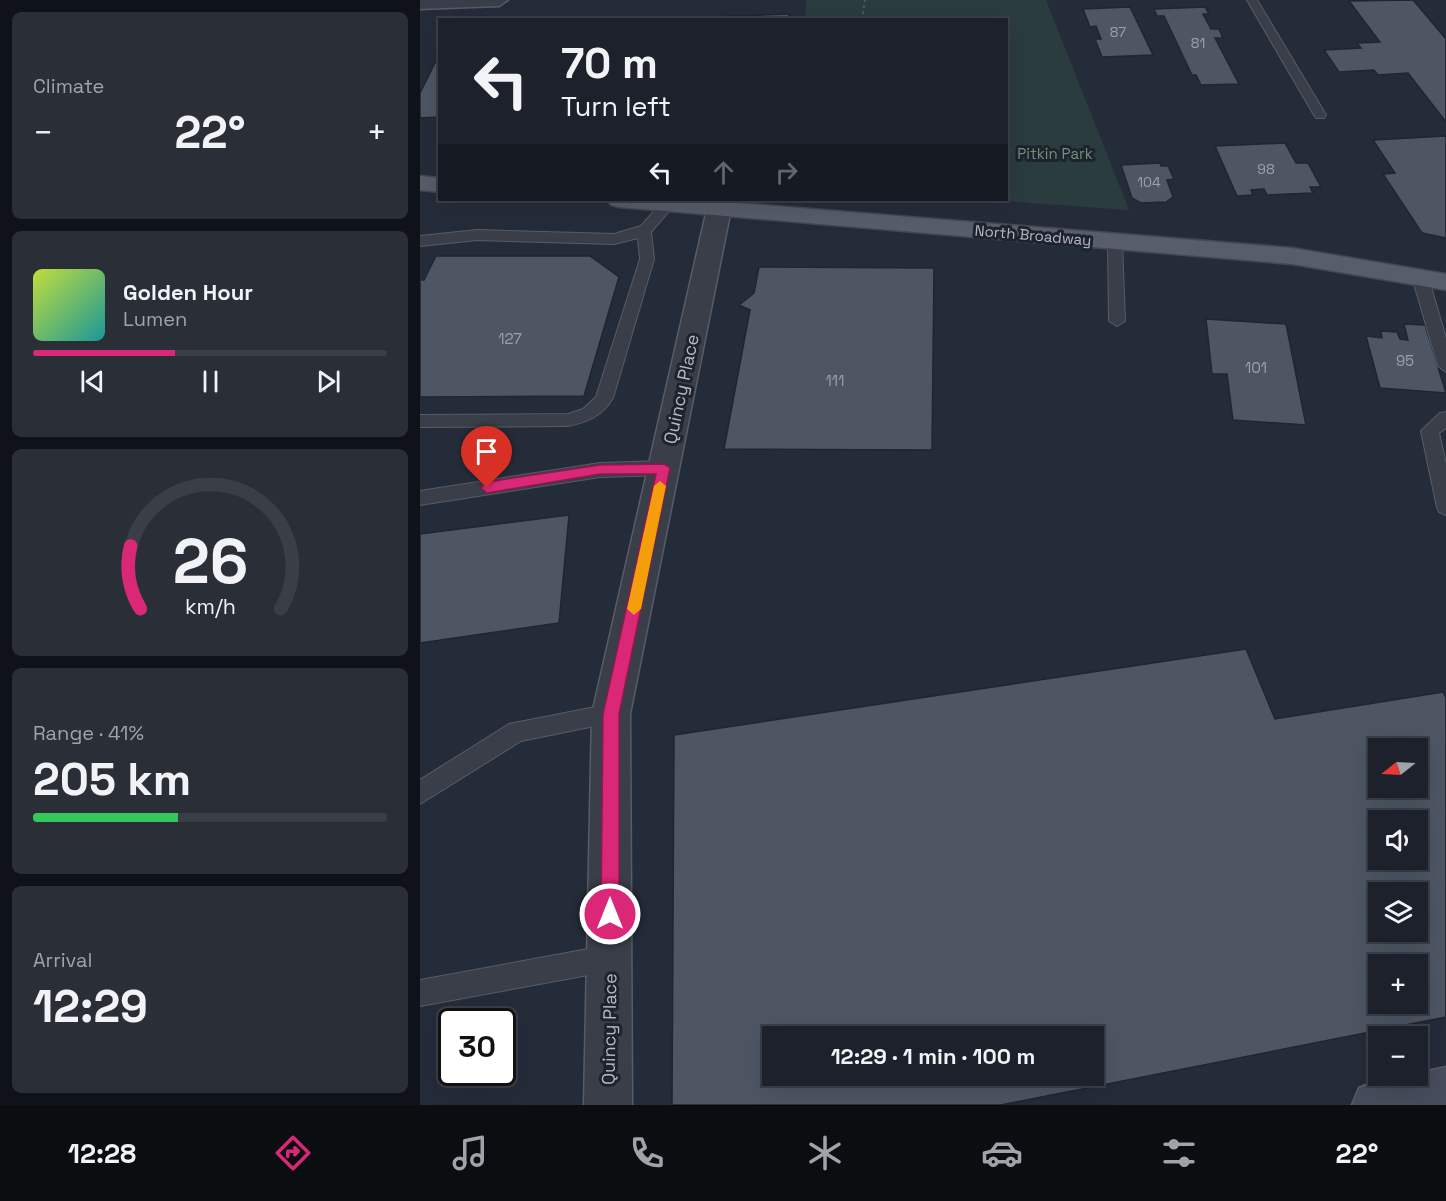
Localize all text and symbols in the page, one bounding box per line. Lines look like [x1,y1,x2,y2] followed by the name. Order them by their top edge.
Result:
[1110,23,1126,41] house number: 87
[1191,34,1205,52] house number: 81
[561,37,658,90] text: 70 m
[462,42,540,120] icon: left
[33,73,104,99] text: Climate
[561,89,671,124] text: Turn left
[174,104,246,161] text: 22°
[33,112,53,154] text: −
[367,112,387,154] text: +
[1017,144,1093,163] park label: Pitkin Park
[644,156,677,189] icon: left
[707,156,740,189] icon: ahead
[770,156,803,189] icon: right
[1257,160,1275,178] house number: 98
[1137,173,1161,191] house number: 104
[974,220,1092,250] street label: North Broadway
[123,278,253,306] text: Golden Hour
[123,306,187,332] text: Lumen
[498,329,522,348] house number: 127
[658,332,704,446] street label: Quincy Place
[1396,351,1414,370] house number: 95
[1245,358,1267,377] house number: 101
[76,365,109,398] icon: previous
[194,365,227,398] icon: pause
[312,365,345,398] icon: next
[826,371,844,390] house number: 111
[461,426,512,488] pin
[470,435,503,468] icon: arrive
[172,523,248,602] text: 26
[184,594,236,621] text: km/h
[33,720,144,746] text: Range · 41%
[1368,738,1428,798] north arrow
[1368,738,1428,1086] map controls
[33,751,191,808] text: 205 km
[1368,810,1428,870] button: sound
[578,882,642,946] position arrow
[1368,882,1428,942] button: layers
[33,947,92,973] text: Arrival
[1368,954,1428,1014] button: +
[597,973,621,1085] street label: Quincy Place
[33,978,148,1035] text: 12:29
[438,1008,516,1086] speed limit sign: 30
[1368,1026,1428,1086] button: −
[831,1042,1035,1070] text: 12:29 · 1 min · 100 m
[272,1132,314,1174] icon: directions
[449,1132,491,1174] icon: music
[626,1132,668,1174] icon: phone
[804,1132,846,1174] icon: climate
[981,1132,1023,1174] icon: car
[1158,1132,1200,1174] icon: filters
[68,1136,136,1171] text: 12:28
[1336,1136,1378,1171] text: 22°

